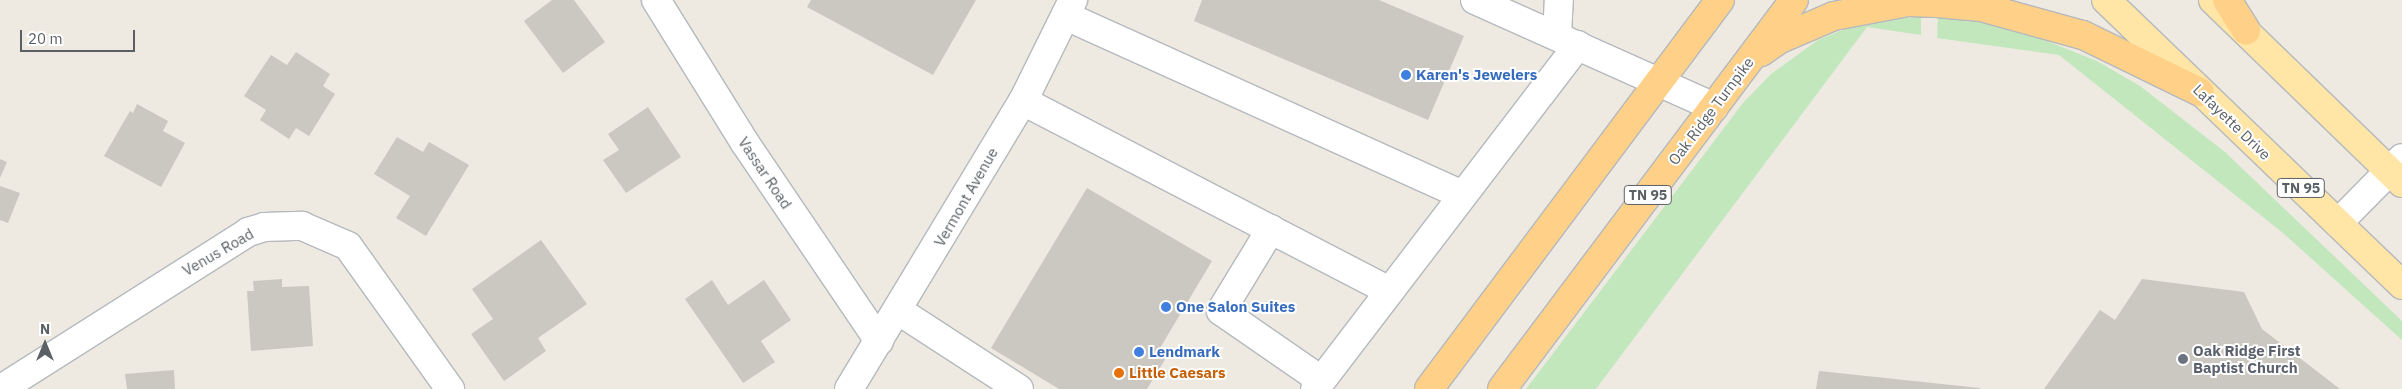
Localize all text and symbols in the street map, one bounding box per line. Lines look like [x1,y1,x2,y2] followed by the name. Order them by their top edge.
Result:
[22,20,138,52] scale bar
[28,29,63,48] text: 20 m
[1665,53,1757,169] street label: Oak Ridge Turnpike
[1416,66,1537,84] place label: Karen's Jewelers
[1400,69,1412,81] marker: Karen's Jewelers
[2189,80,2275,164] street label: Lafayette Drive
[734,134,796,212] street label: Vassar Road
[930,144,1002,250] street label: Vermont Avenue
[2276,177,2326,200] road number: TN 95
[1623,184,1673,206] road number: TN 95
[179,224,257,280] street label: Venus Road
[1176,298,1295,316] place label: One Salon Suites
[1160,301,1172,313] marker: One Salon Suites
[20,319,70,369] north arrow
[40,320,50,338] text: N
[2193,341,2300,376] place label: Oak Ridge First Baptist Church
[1149,343,1220,361] place label: Lendmark
[1133,346,1145,358] marker: Lendmark
[2177,353,2189,365] marker: Oak Ridge First Baptist Church
[1129,364,1226,382] place label: Little Caesars
[1113,367,1125,379] marker: Little Caesars

